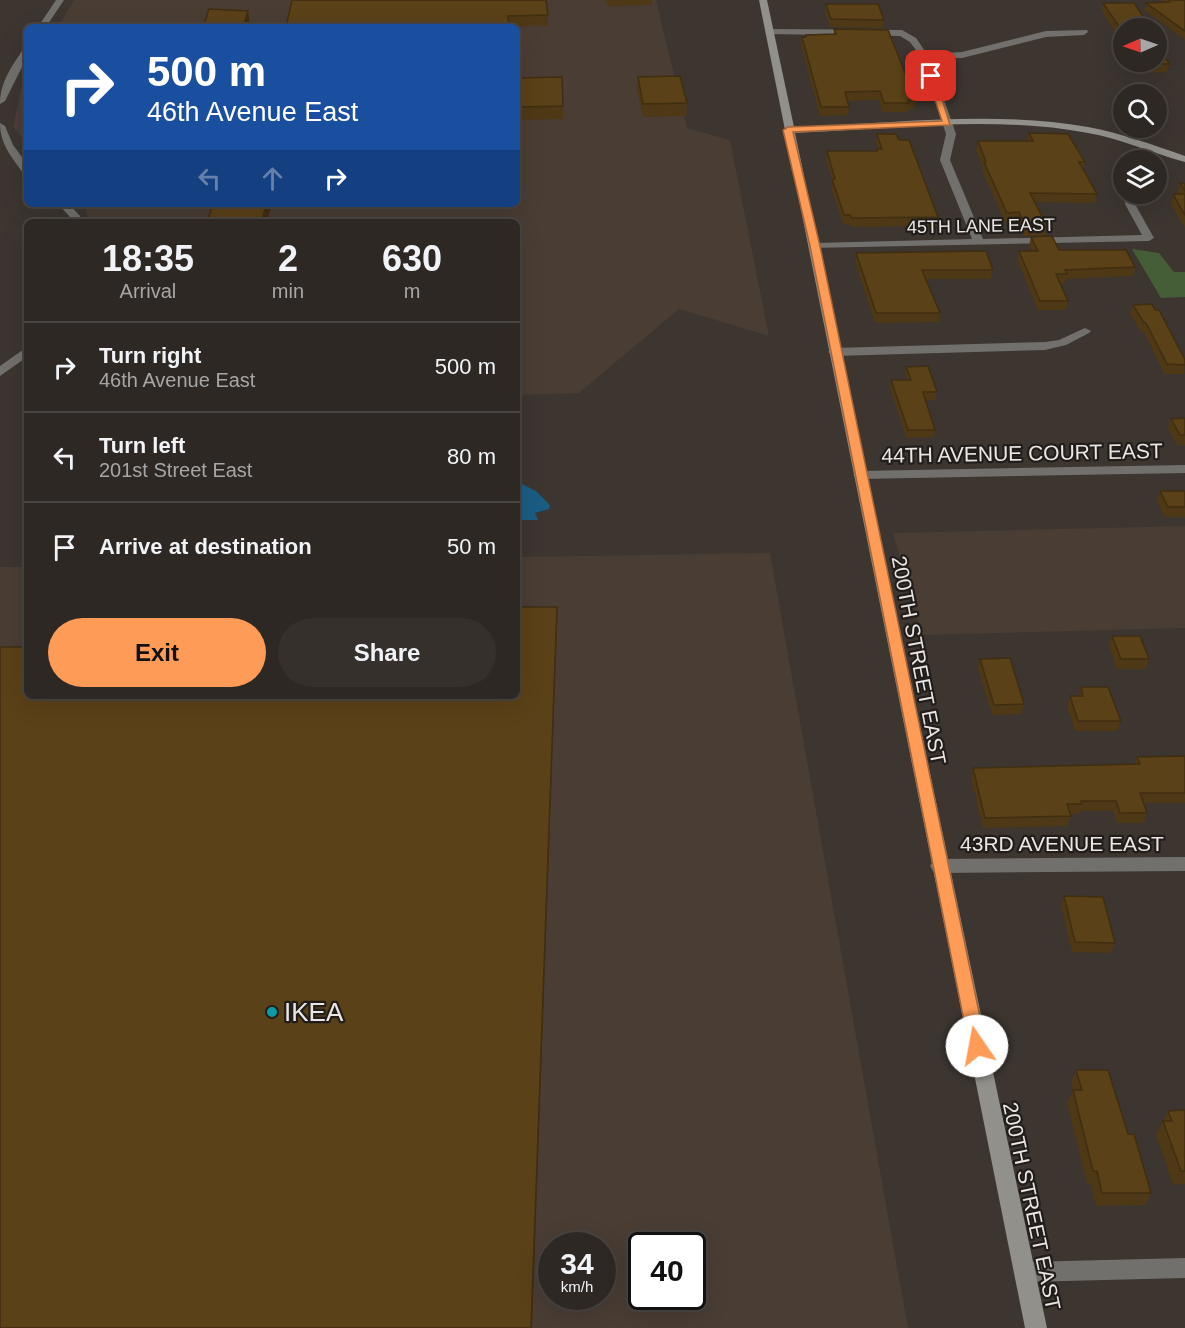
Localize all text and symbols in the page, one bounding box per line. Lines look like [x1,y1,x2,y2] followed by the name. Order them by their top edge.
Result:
[1113,18,1167,72] north arrow
[1113,18,1167,204] map controls
[48,48,126,126] icon: right
[147,48,266,95] text: 500 m
[905,50,956,101] pin
[914,59,947,92] icon: arrive
[1113,84,1167,138] button: search
[147,97,358,127] text: 46th Avenue East
[1113,150,1167,204] button: layers
[193,162,226,195] icon: left
[256,162,289,195] icon: ahead
[319,162,352,195] icon: right
[907,215,1055,237] street label: 45TH LANE EAST
[102,238,194,279] text: 18:35
[278,238,298,279] text: 2
[382,238,442,279] text: 630
[120,280,176,302] text: Arrival
[272,280,304,302] text: min
[404,280,420,302] text: m
[99,343,201,368] text: Turn right
[48,351,81,384] icon: right
[435,354,496,379] text: 500 m
[99,369,255,391] text: 46th Avenue East
[99,433,185,458] text: Turn left
[881,439,1163,467] street label: 44TH AVENUE COURT EAST
[48,441,81,474] icon: left
[447,444,496,469] text: 80 m
[99,459,252,481] text: 201st Street East
[48,531,81,564] icon: arrive
[99,534,312,559] text: Arrive at destination
[447,534,496,559] text: 50 m
[887,554,951,766] street label: 200TH STREET EAST
[48,618,266,687] button: Exit
[278,618,496,687] button: Share
[960,832,1164,855] street label: 43RD AVENUE EAST
[284,997,344,1027] place label: IKEA
[265,1005,279,1019] marker: IKEA
[945,1014,1009,1078] position arrow
[999,1100,1065,1312] street label: 200TH STREET EAST
[628,1232,706,1310] speed limit sign: 40
[560,1247,594,1280] text: 34
[561,1278,593,1295] text: km/h

